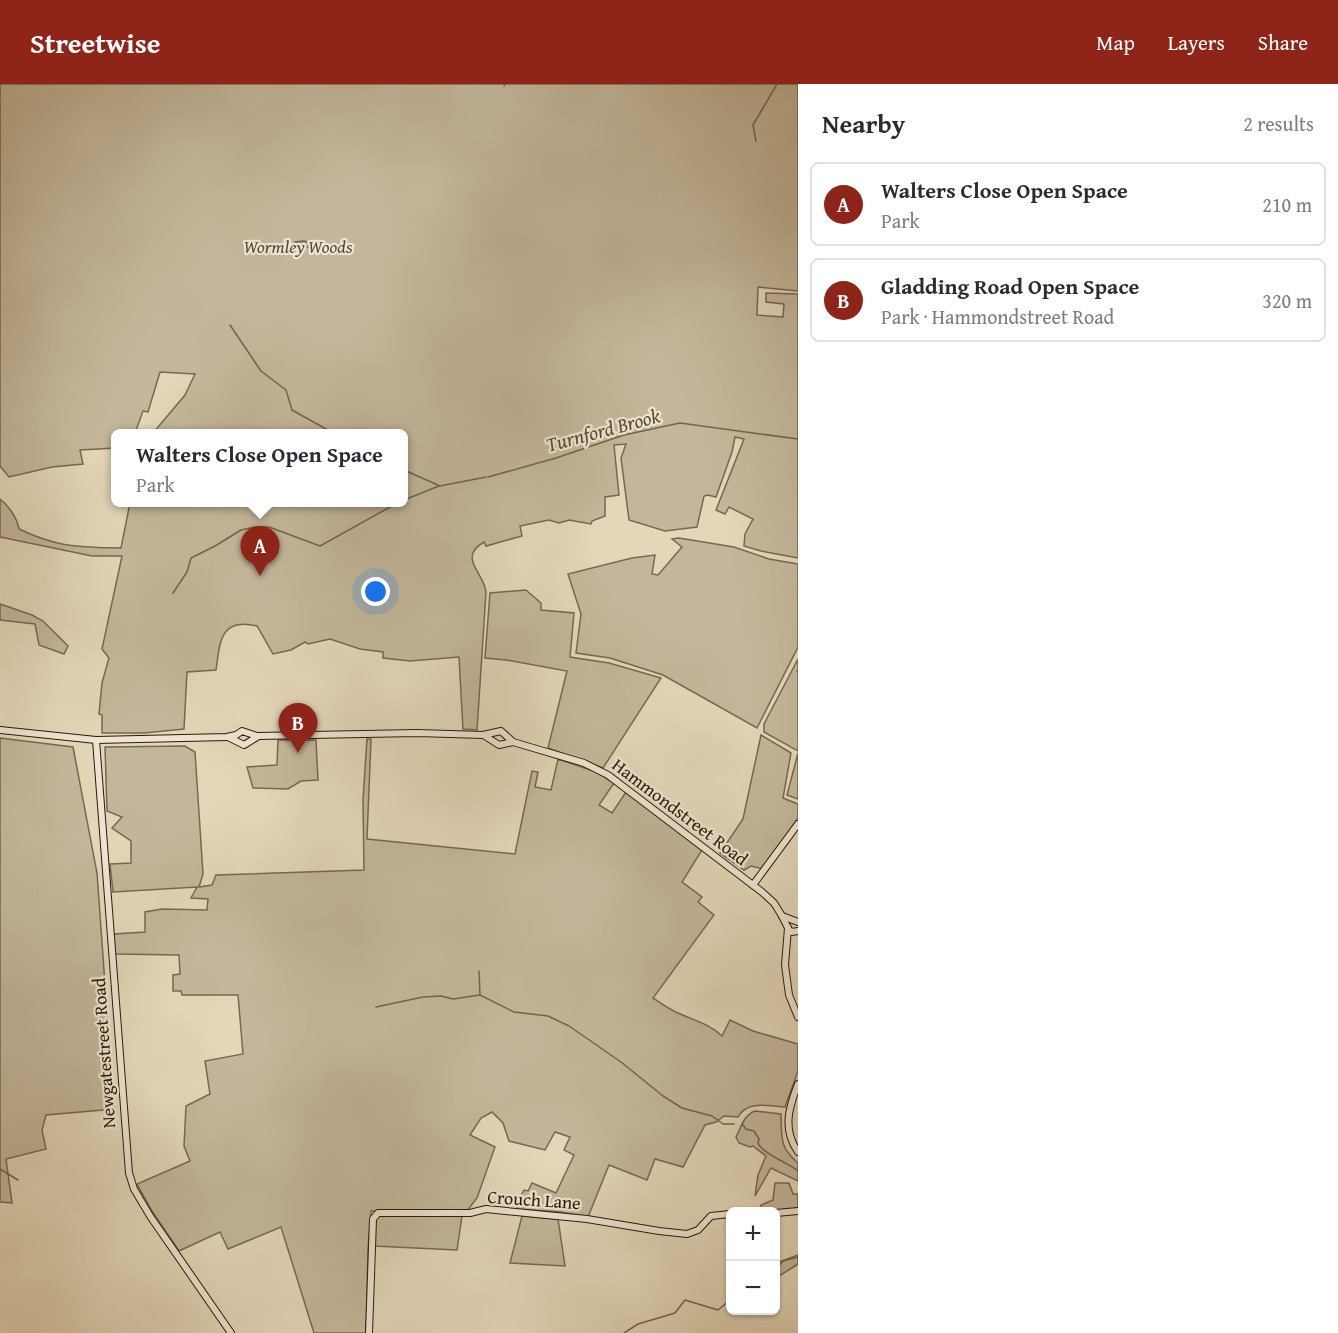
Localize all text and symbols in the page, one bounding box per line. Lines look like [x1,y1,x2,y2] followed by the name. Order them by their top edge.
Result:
[30,22,160,63] text: Streetwise
[1096,27,1135,58] text: Map
[1168,27,1225,58] text: Layers
[1258,27,1308,58] text: Share
[822,104,905,143] text: Nearby
[1243,109,1314,138] text: 2 results
[881,174,1128,206] text: Walters Close Open Space
[837,190,850,219] text: A
[1262,190,1312,219] text: 210 m
[881,206,920,235] text: Park
[244,233,353,260] park label: Wormley Woods
[881,270,1139,302] text: Gladding Road Open Space
[837,286,850,315] text: B
[1262,286,1312,315] text: 320 m
[881,302,1114,331] text: Park · Hammondstreet Road
[543,400,664,459] water label: Turnford Brook
[111,429,408,507] popup
[136,438,383,470] text: Walters Close Open Space
[136,470,175,499] text: Park
[240,526,280,576] pin: A
[361,577,390,606] your location
[278,704,318,753] pin: B
[607,751,754,872] street label: Hammondstreet Road
[85,976,122,1129] street label: Newgatestreet Road
[486,1183,582,1216] street label: Crouch Lane
[726,1207,780,1315] map controls
[726,1207,780,1261] button: +
[726,1261,780,1315] button: −

